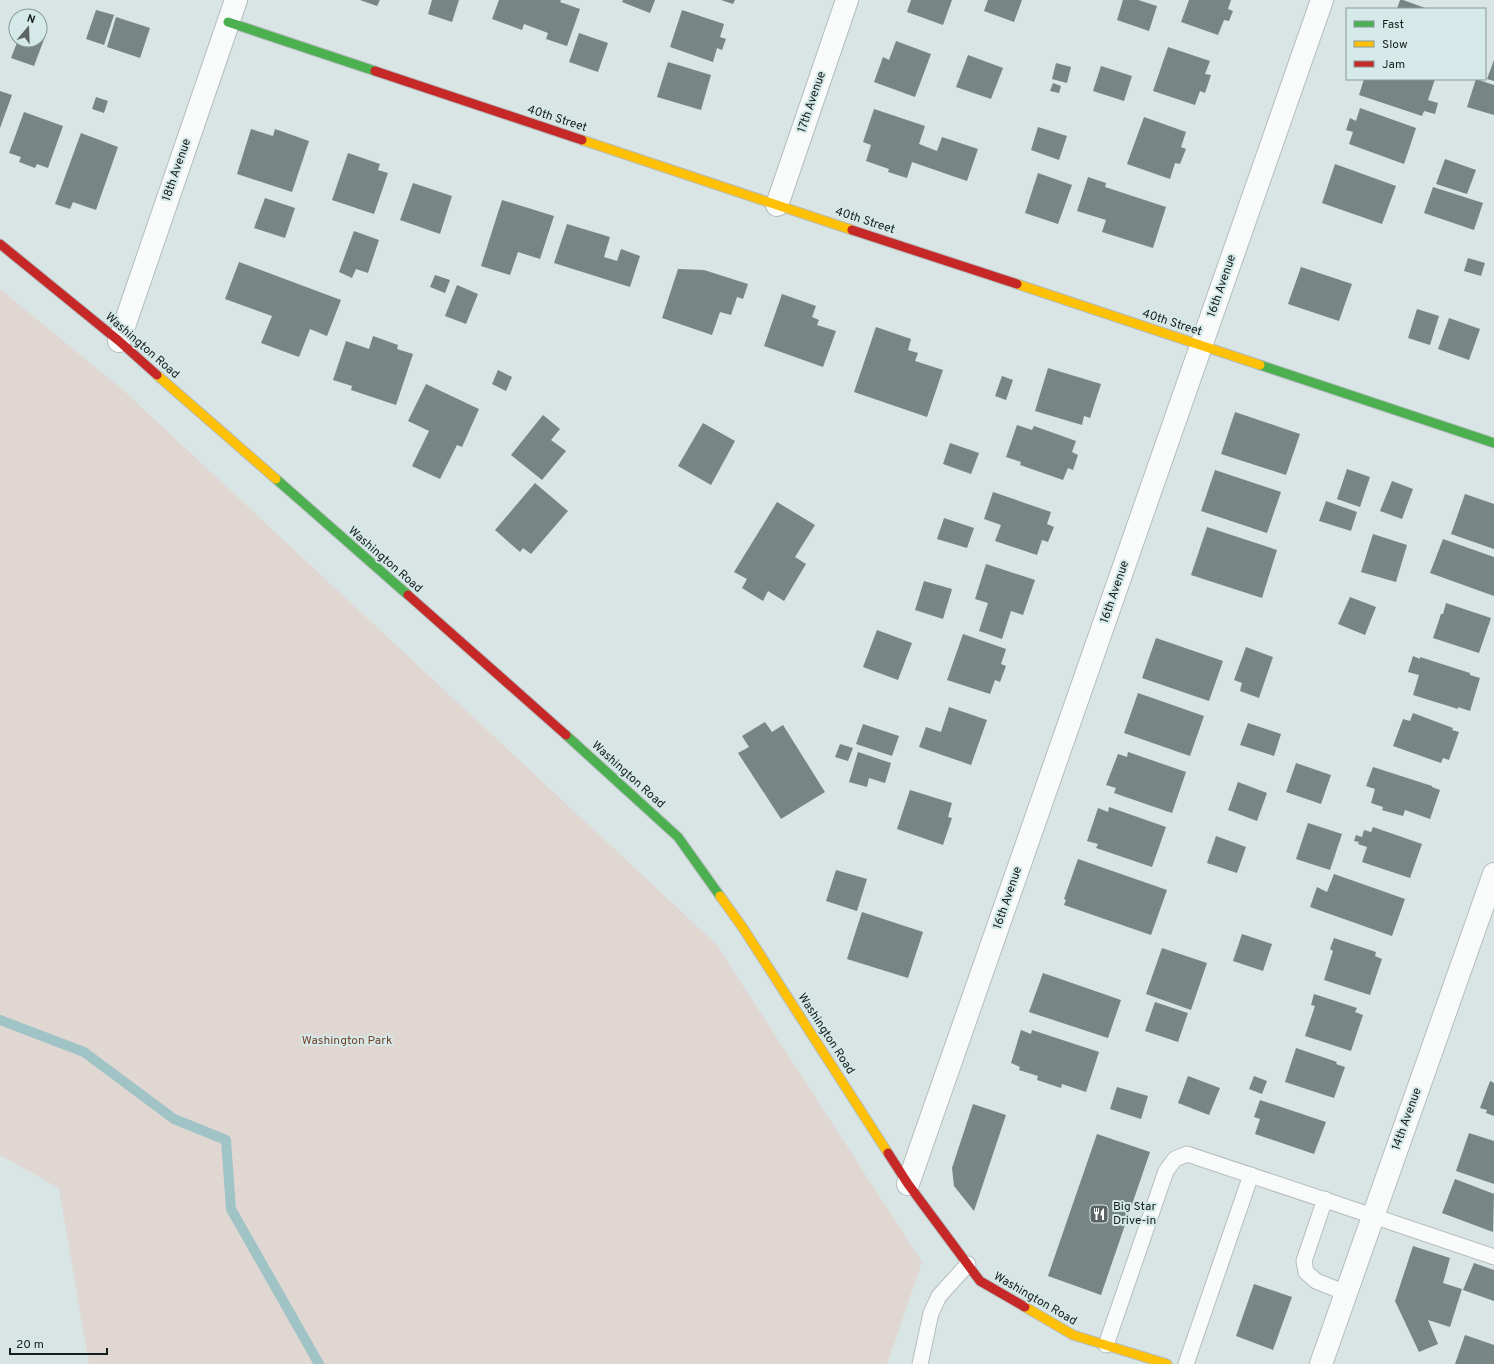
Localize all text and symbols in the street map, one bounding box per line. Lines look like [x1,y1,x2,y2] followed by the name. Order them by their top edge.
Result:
[8,8,48,48] north arrow
[1346,8,1486,80] legend
[25,12,37,27] text: N
[1382,17,1404,33] text: Fast
[1382,37,1408,53] text: Slow
[1382,57,1405,73] text: Jam
[794,69,830,135] street label: 17th Avenue
[525,102,589,136] street label: 40th Street
[159,137,195,203] street label: 18th Avenue
[833,204,897,238] street label: 40th Street
[1204,253,1240,319] street label: 16th Avenue
[1140,306,1204,340] street label: 40th Street
[101,309,183,383] street label: Washington Road
[344,523,426,597] street label: Washington Road
[1097,559,1133,625] street label: 16th Avenue
[588,738,668,812] street label: Washington Road
[990,865,1026,931] street label: 16th Avenue
[794,990,858,1078] street label: Washington Road
[302,1033,392,1049] park label: Washington Park
[1388,1086,1426,1152] street label: 14th Avenue
[1113,1199,1156,1229] place label: Big Star Drive-in
[1088,1203,1110,1225] restaurant icon: Big Star Drive-in
[990,1269,1080,1329] street label: Washington Road
[10,1330,107,1356] scale bar
[16,1337,44,1353] text: 20 m

